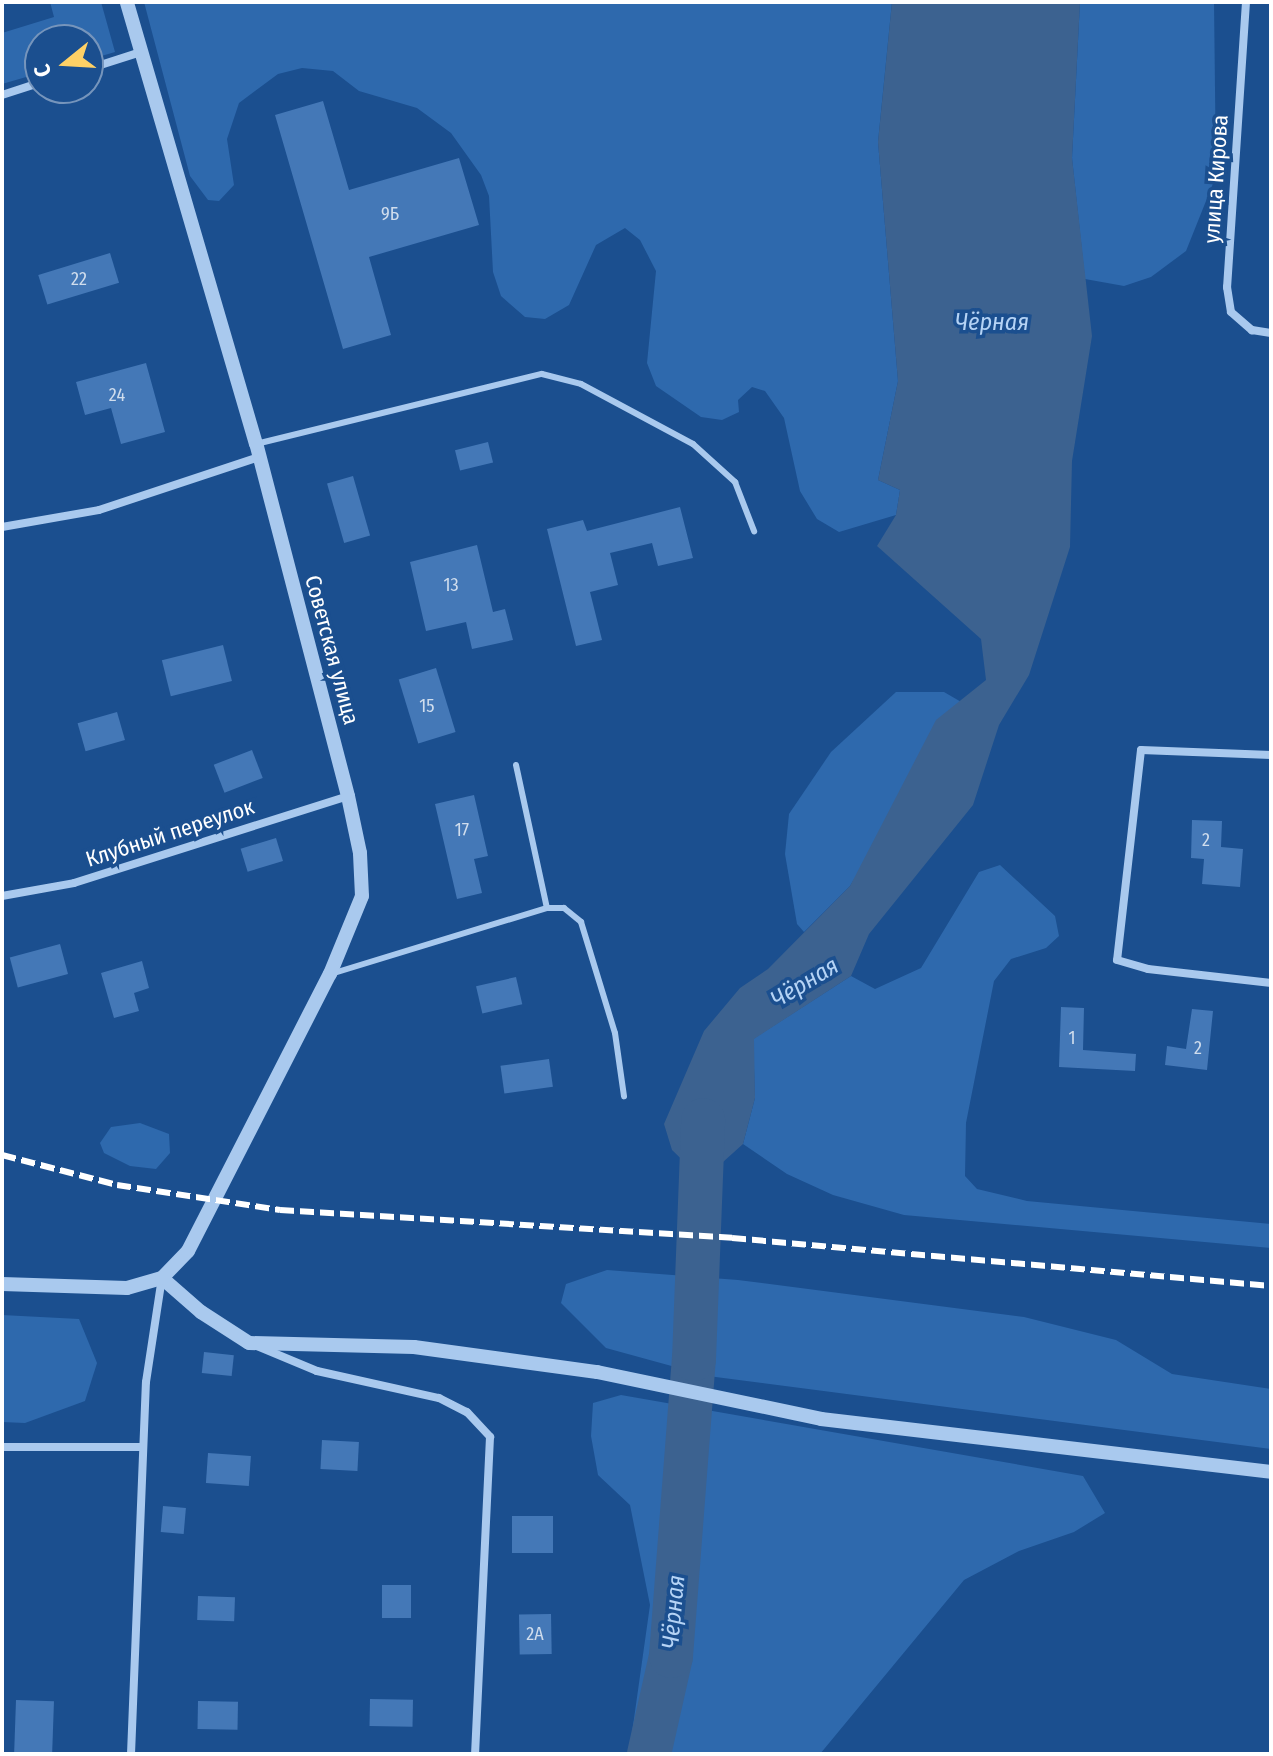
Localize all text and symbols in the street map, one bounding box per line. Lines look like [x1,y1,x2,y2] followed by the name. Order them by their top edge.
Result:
[24,24,104,104] north arrow
[28,61,57,81] text: С
[1198,114,1234,244] street label: улица Кирова
[381,203,399,225] house number: 9Б
[71,268,87,290] house number: 22
[955,309,1029,337] water label: Чёрная
[109,384,125,406] house number: 24
[299,572,365,728] street label: Советская улица
[443,574,459,596] house number: 13
[419,695,435,717] house number: 15
[83,793,257,873] street label: Клубный переулок
[455,819,469,841] house number: 17
[1202,829,1210,851] house number: 2
[766,952,844,1014] water label: Чёрная
[1068,1027,1076,1049] house number: 1
[1194,1037,1202,1059] house number: 2
[656,1574,692,1650] water label: Чёрная
[526,1623,544,1645] house number: 2А

